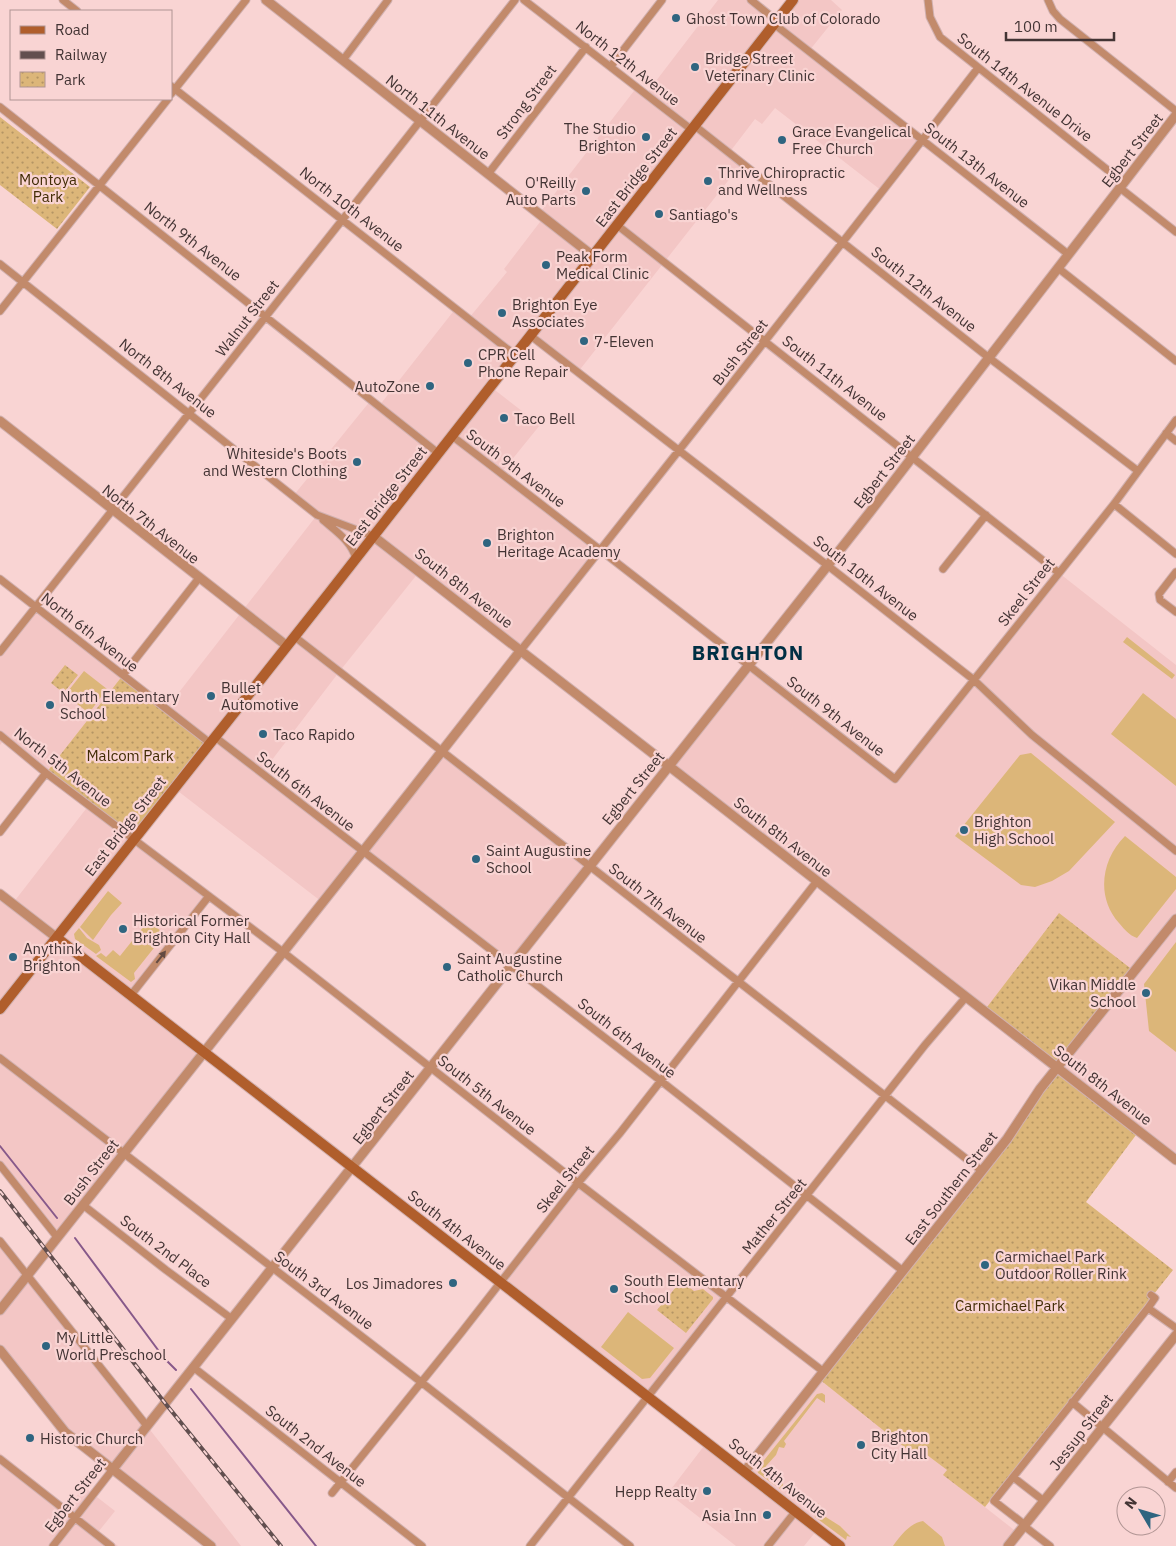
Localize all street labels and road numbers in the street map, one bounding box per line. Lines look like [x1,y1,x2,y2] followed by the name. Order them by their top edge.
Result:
[572,16,684,110] street label: North 12th Avenue
[953,28,1097,146] street label: South 14th Avenue Drive
[492,61,560,143] street label: Strong Street
[382,70,494,164] street label: North 11th Avenue
[1097,109,1167,191] street label: Egbert Street
[921,118,1033,212] street label: South 13th Avenue
[591,123,681,231] street label: East Bridge Street
[296,162,408,256] street label: North 10th Avenue
[141,197,245,285] street label: North 9th Avenue
[868,242,980,336] street label: South 12th Avenue
[211,276,283,360] street label: Walnut Street
[708,315,772,389] street label: Bush Street
[779,331,891,425] street label: South 11th Avenue
[116,334,220,422] street label: North 8th Avenue
[463,424,569,512] street label: South 9th Avenue
[849,430,919,512] street label: Egbert Street
[341,442,431,550] street label: East Bridge Street
[99,480,203,568] street label: North 7th Avenue
[810,531,922,625] street label: South 10th Avenue
[411,544,517,632] street label: South 8th Avenue
[993,554,1059,630] street label: Skeel Street
[38,588,142,676] street label: North 6th Avenue
[783,672,889,760] street label: South 9th Avenue
[11,723,115,811] street label: North 5th Avenue
[253,747,359,835] street label: South 6th Avenue
[598,747,668,829] street label: Egbert Street
[80,772,170,880] street label: East Bridge Street
[730,793,836,881] street label: South 8th Avenue
[605,859,711,947] street label: South 7th Avenue
[574,994,680,1082] street label: South 6th Avenue
[1050,1041,1156,1129] street label: South 8th Avenue
[434,1051,540,1139] street label: South 5th Avenue
[348,1066,418,1148] street label: Egbert Street
[901,1127,1001,1249] street label: East Southern Street
[59,1135,123,1209] street label: Bush Street
[532,1141,598,1217] street label: Skeel Street
[738,1174,810,1258] street label: Mather Street
[404,1186,510,1274] street label: South 4th Avenue
[117,1210,215,1292] street label: South 2nd Place
[270,1246,378,1334] street label: South 3rd Avenue
[1045,1390,1117,1474] street label: Jessup Street
[262,1401,370,1491] street label: South 2nd Avenue
[725,1434,831,1522] street label: South 4th Avenue
[40,1454,110,1536] street label: Egbert Street

